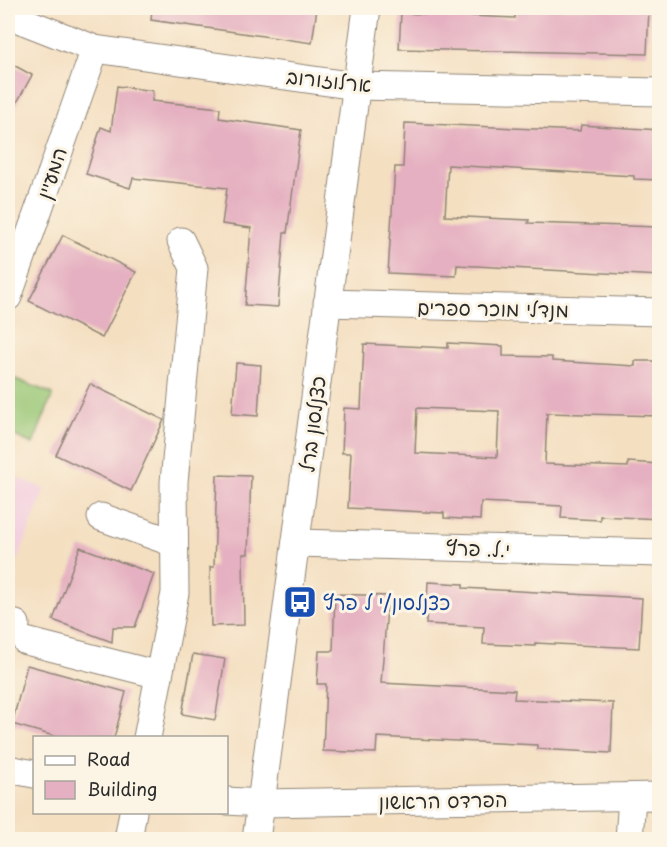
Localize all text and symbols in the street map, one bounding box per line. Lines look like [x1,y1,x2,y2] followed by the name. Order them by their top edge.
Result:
[285,61,373,99] street label: ארלוזורוב
[28,143,74,203] street label: המעיין
[417,292,569,324] street label: מנדלי מוכר ספרים
[291,374,333,474] street label: כצנלסון ברל
[445,532,511,564] street label: י.ל. פרץ
[282,584,318,620] bus stop icon: כצנלסון/י ל פרץ
[323,587,450,617] place label: כצנלסון/י ל פרץ
[33,736,228,814] legend
[87,745,131,772] text: Road
[87,775,157,802] text: Building
[378,784,508,816] street label: הפרדס הראשון

